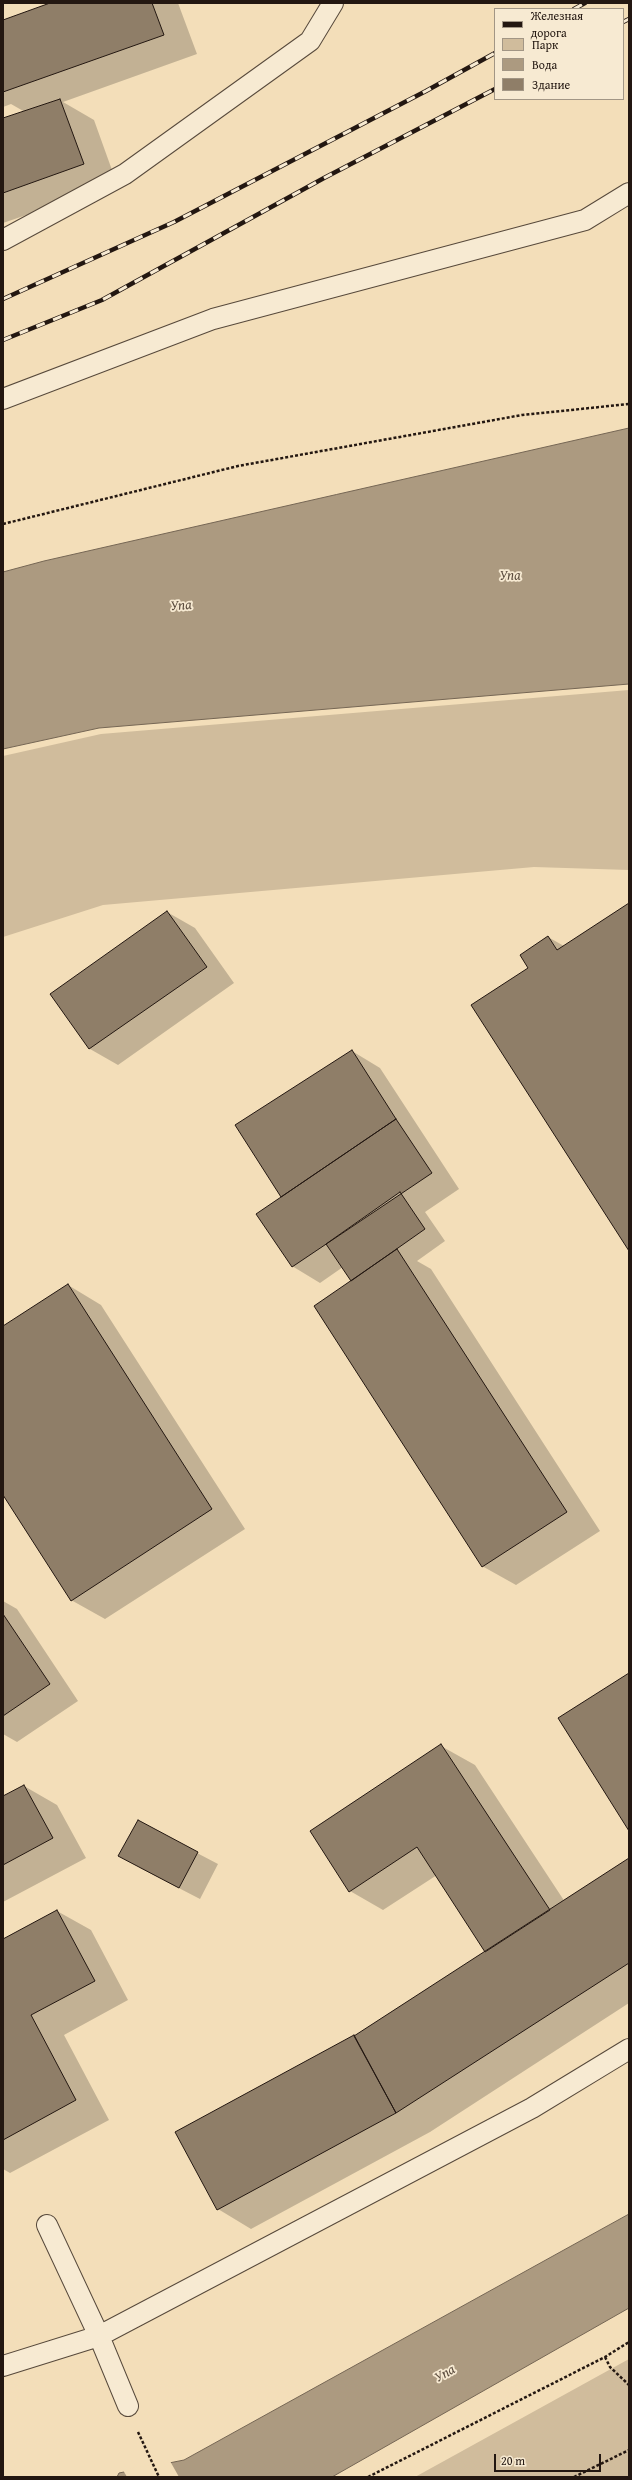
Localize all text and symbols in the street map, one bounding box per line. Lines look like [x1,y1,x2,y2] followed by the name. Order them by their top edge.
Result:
[531,7,583,41] text: Железная дорога
[494,8,624,100] legend
[532,36,558,53] text: Парк
[532,56,557,73] text: Вода
[532,76,570,93] text: Здание
[499,568,521,584] water label: Упа
[170,597,192,615] water label: Упа
[432,2362,458,2386] water label: Упа
[496,2446,603,2472] scale bar
[501,2452,525,2469] text: 20 m

